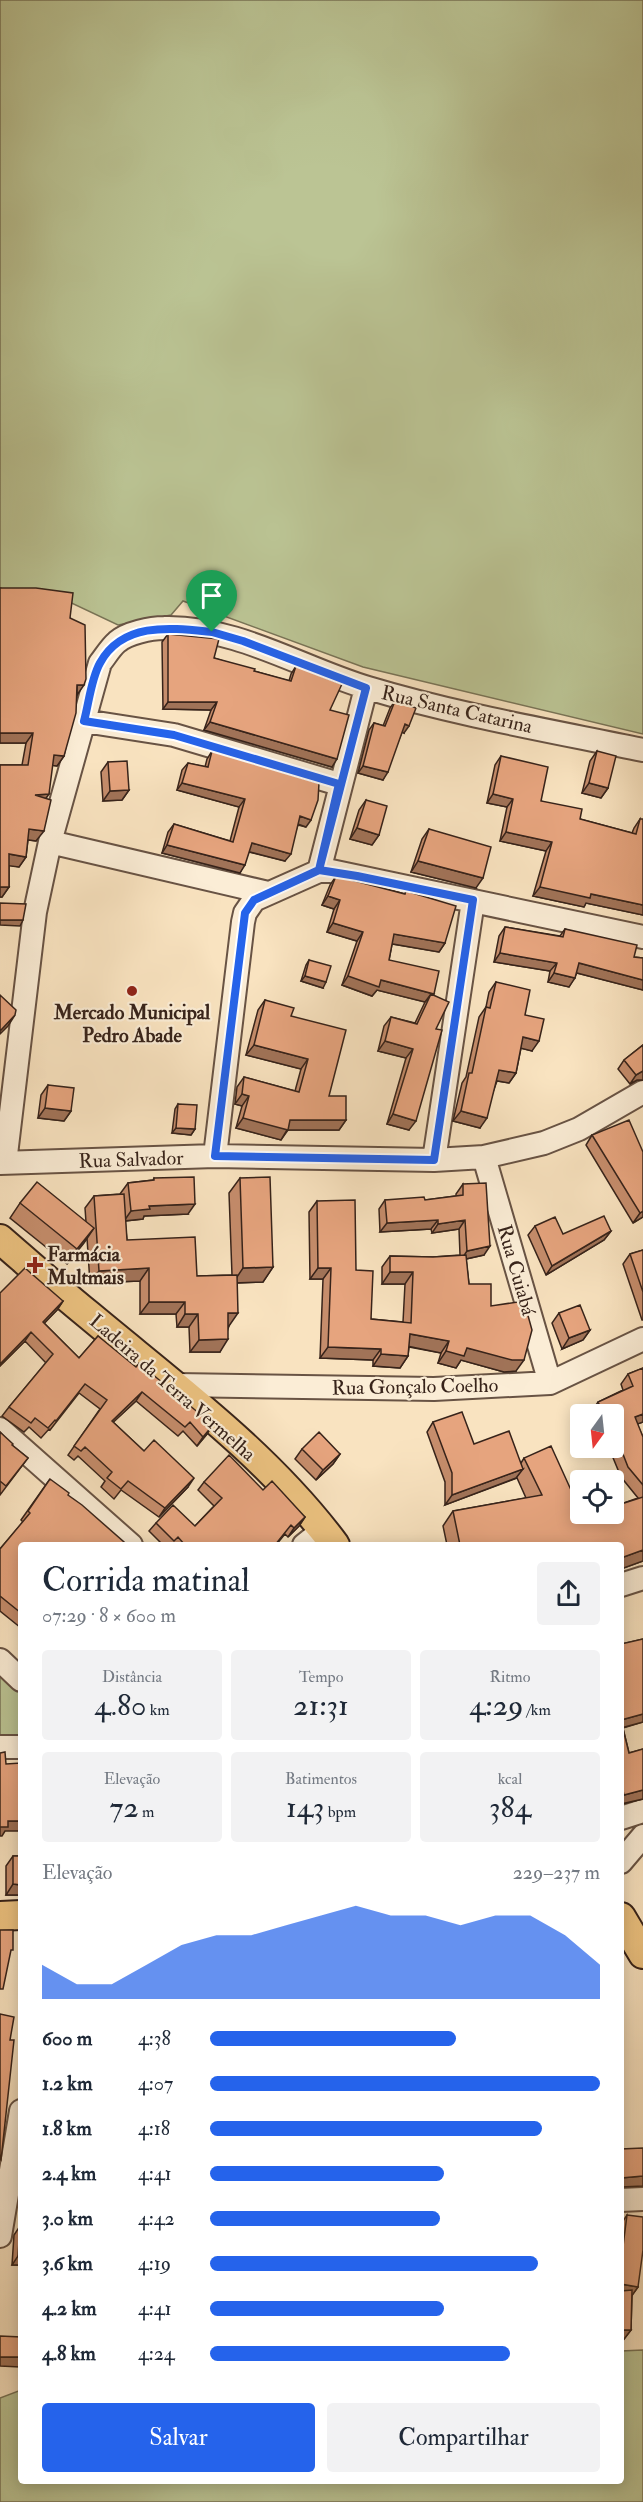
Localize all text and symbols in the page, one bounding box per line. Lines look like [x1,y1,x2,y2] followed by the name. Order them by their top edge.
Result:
[186,570,237,632] pin
[195,579,228,612] icon: arrive
[379,680,536,739] street label: Rua Santa Catarina
[125,984,139,998] marker: Mercado Municipal Pedro Abade
[53,1000,211,1048] place label: Mercado Municipal Pedro Abade
[78,1145,184,1174] street label: Rua Salvador
[492,1222,542,1319] street label: Rua Cuiabá
[46,1242,124,1290] place label: Farmácia Multmais
[28,1258,42,1272] marker: Farmácia Multmais
[84,1308,262,1467] street label: Ladeira da Terra Vermelha
[331,1373,499,1400] street label: Rua Gonçalo Coelho
[570,1404,624,1458] north arrow
[570,1404,624,1524] map controls
[570,1470,624,1524] button: locate
[42,1560,250,1601] text: Corrida matinal
[537,1562,600,1625] button: share
[42,1603,176,1628] text: 07:29 · 8 × 600 m
[102,1667,162,1687] text: Distância
[299,1667,343,1687] text: Tempo
[490,1667,530,1687] text: Ritmo
[94,1687,146,1724] text: 4.80
[293,1687,349,1724] text: 21:31
[469,1687,523,1724] text: 4:29
[146,1700,170,1720] text: km
[523,1700,551,1720] text: /km
[104,1769,160,1789] text: Elevação
[285,1769,357,1789] text: Batimentos
[498,1769,522,1789] text: kcal
[110,1789,139,1826] text: 72
[286,1789,324,1826] text: 143
[489,1789,531,1826] text: 384
[139,1802,154,1822] text: m
[324,1802,356,1822] text: bpm
[42,1860,112,1885] text: Elevação
[513,1860,600,1885] text: 229–237 m
[42,2026,92,2051] text: 600 m
[138,2026,171,2051] text: 4:38
[42,2071,92,2096] text: 1.2 km
[138,2071,173,2096] text: 4:07
[42,2116,92,2141] text: 1.8 km
[138,2116,170,2141] text: 4:18
[42,2161,96,2186] text: 2.4 km
[138,2161,172,2186] text: 4:41
[42,2206,93,2231] text: 3.0 km
[138,2206,175,2231] text: 4:42
[42,2251,93,2276] text: 3.6 km
[138,2251,171,2276] text: 4:19
[42,2296,96,2321] text: 4.2 km
[138,2296,172,2321] text: 4:41
[42,2341,96,2366] text: 4.8 km
[138,2341,175,2366] text: 4:24
[42,2403,315,2472] button: Salvar
[327,2403,600,2472] button: Compartilhar

